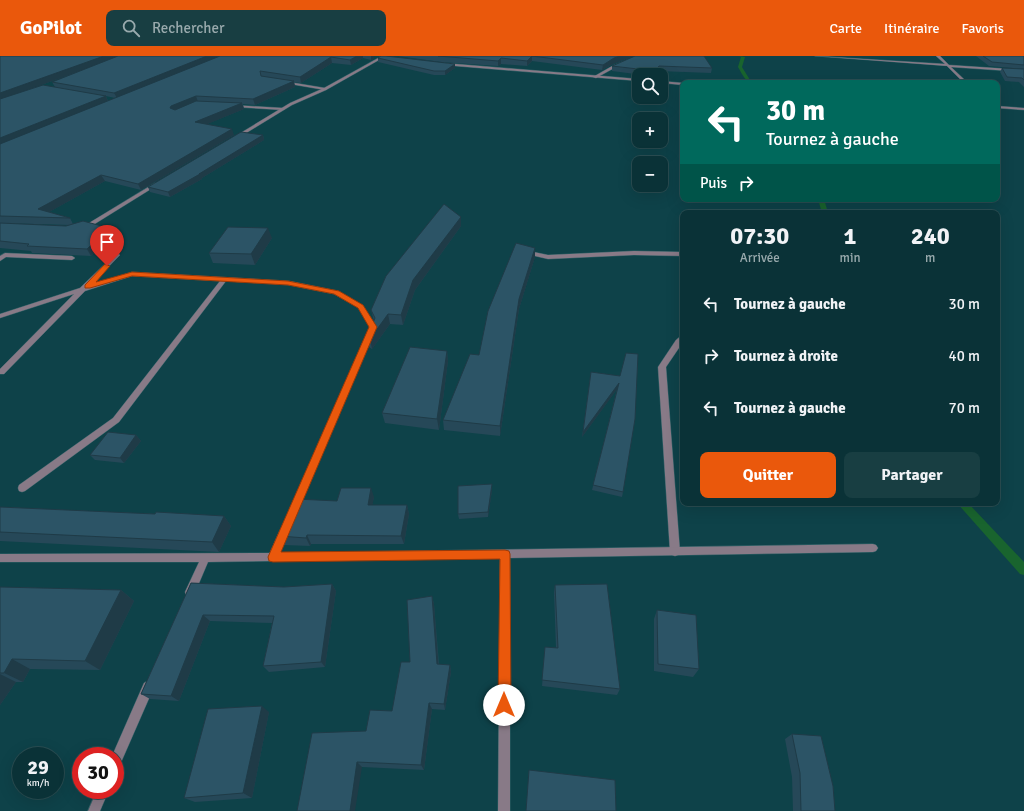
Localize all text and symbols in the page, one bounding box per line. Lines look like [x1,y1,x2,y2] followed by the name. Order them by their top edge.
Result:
[106,10,386,46] search box
[20,16,82,40] text: GoPilot
[120,17,142,39] icon: search
[152,19,225,37] text: Rechercher
[829,20,862,37] text: Carte
[884,20,940,37] text: Itinéraire
[962,20,1004,37] text: Favoris
[632,68,668,192] map controls
[632,68,668,104] button: search
[766,94,825,128] text: 30 m
[700,96,752,148] icon: left
[632,112,668,148] button: +
[766,128,899,150] text: Tournez à gauche
[632,156,668,192] button: −
[735,172,757,194] icon: right
[700,174,727,192] text: Puis
[730,221,789,251] text: 07:30
[844,221,856,251] text: 1
[911,221,950,251] text: 240
[90,225,124,266] pin
[96,231,118,253] icon: arrive
[740,250,780,266] text: Arrivée
[840,250,861,266] text: min
[925,250,935,266] text: m
[700,293,722,315] icon: left
[734,295,846,313] text: Tournez à gauche
[949,295,980,313] text: 30 m
[700,345,722,367] icon: right
[734,347,838,365] text: Tournez à droite
[949,347,980,365] text: 40 m
[700,397,722,419] icon: left
[734,399,846,417] text: Tournez à gauche
[949,399,980,417] text: 70 m
[700,452,836,498] button: Quitter
[844,452,980,498] button: Partager
[483,684,525,726] position arrow
[72,747,124,799] speed limit sign: 30
[27,755,49,780] text: 29
[27,777,49,789] text: km/h

